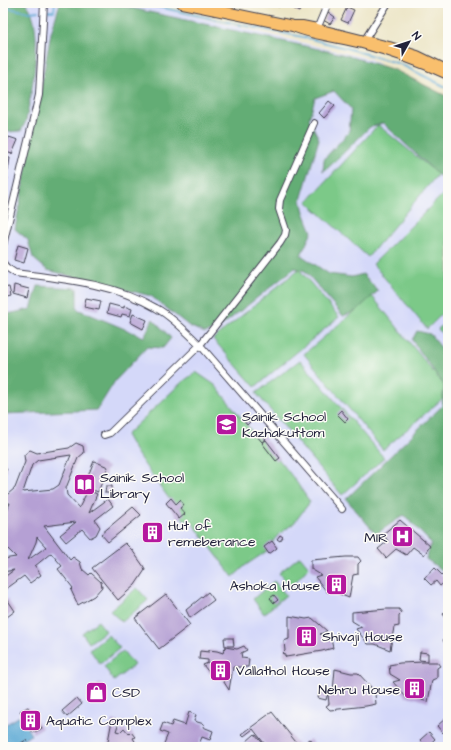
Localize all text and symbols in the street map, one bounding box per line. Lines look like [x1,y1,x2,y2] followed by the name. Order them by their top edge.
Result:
[389,22,429,62] north arrow
[408,29,424,43] text: N
[242,407,326,443] place label: Sainik School Kazhakuttom
[213,411,239,437] school or university icon: Sainik School Kazhakuttom
[100,468,184,504] place label: Sainik School Library
[72,472,98,498] library icon: Sainik School Library
[168,516,256,552] place label: Hut of remeberance
[139,520,165,546] building icon: Hut of remeberance
[390,524,416,550] hospital icon: MIR
[364,528,388,548] place label: MIR
[323,572,349,598] building icon: Ashoka House
[230,576,320,596] place label: Ashoka House
[294,623,320,649] building icon: Shivaji House
[322,627,403,647] place label: Shivaji House
[207,657,233,683] building icon: Vallathol House
[236,661,330,681] place label: Vallathol House
[402,676,428,702] building icon: Nehru House
[84,679,110,705] shop icon: CSD
[318,680,400,700] place label: Nehru House
[112,683,140,703] place label: CSD
[18,707,44,733] building icon: Aquatic Complex
[46,711,152,731] place label: Aquatic Complex

